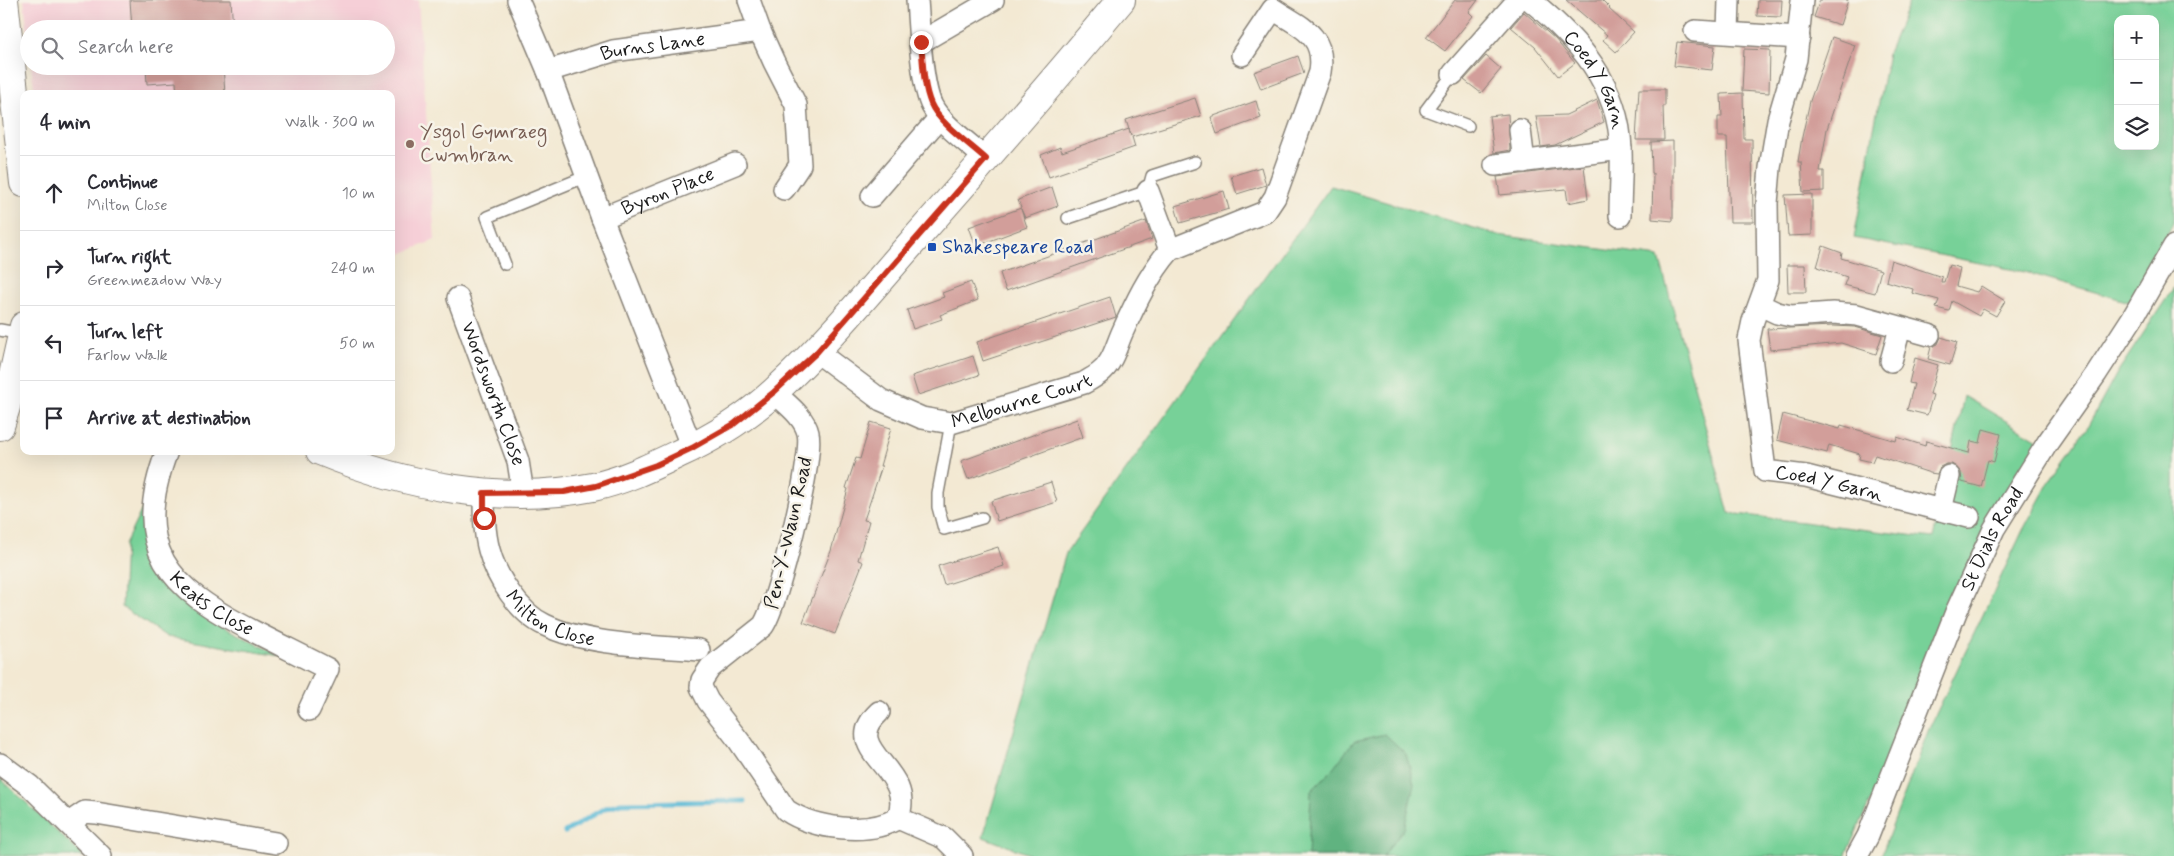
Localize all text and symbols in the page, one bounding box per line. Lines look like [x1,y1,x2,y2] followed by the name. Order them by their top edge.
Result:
[2114,15,2159,150] map controls
[2114,15,2159,60] button: +
[20,20,395,75] search box
[1557,24,1632,132] street label: Coed Y Garn
[597,25,707,68] street label: Burns Lane
[910,31,933,54] route end
[38,34,66,62] icon: search
[78,35,174,60] text: Search here
[2114,60,2159,105] button: −
[2114,105,2159,150] button: layers
[40,109,91,137] text: 4 min
[285,112,375,133] text: Walk · 300 m
[420,119,547,169] place label: Ysgol Gymraeg Cwmbran
[404,138,416,150] marker: Ysgol Gymraeg Cwmbran
[617,160,718,222] street label: Byron Place
[87,170,158,195] text: Continue
[40,179,68,207] icon: ahead
[342,183,375,204] text: 10 m
[87,195,167,216] text: Milton Close
[942,234,1093,261] place label: Shakespeare Road
[926,241,938,253] marker: Shakespeare Road
[87,245,171,270] text: Turn right
[40,254,68,282] icon: right
[331,258,375,279] text: 240 m
[87,270,222,291] text: Greenmeadow Way
[454,318,532,470] street label: Wordsworth Close
[87,320,163,345] text: Turn left
[40,329,68,357] icon: left
[339,333,375,354] text: 50 m
[87,345,168,366] text: Farlow Walk
[948,367,1098,436] street label: Melbourne Court
[40,404,68,432] icon: arrive
[87,406,251,431] text: Arrive at destination
[758,454,820,612] street label: Pen-Y-Waun Road
[1774,459,1886,508] street label: Coed Y Garn
[1954,482,2030,595] street label: St Dials Road
[473,507,496,530] route start
[163,566,258,643] street label: Keats Close
[499,584,597,653] street label: Milton Close

